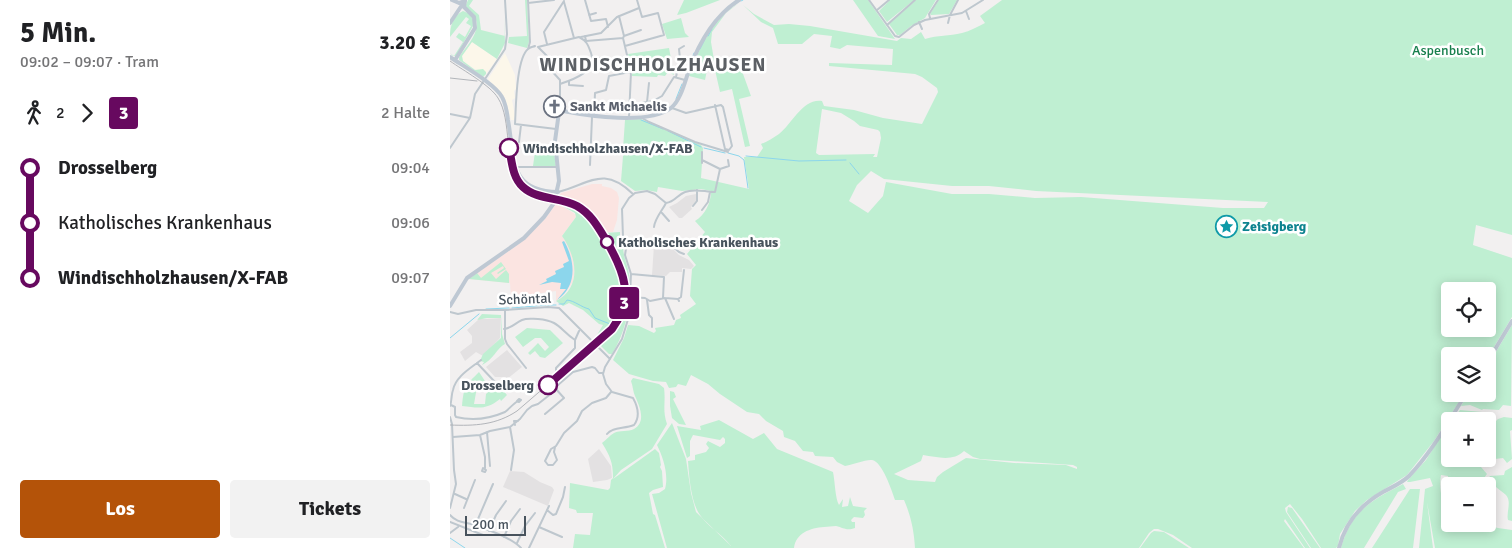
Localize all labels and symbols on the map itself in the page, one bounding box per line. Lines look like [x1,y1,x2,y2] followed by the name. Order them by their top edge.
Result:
[1412,42,1484,59] park label: Aspenbusch
[539,53,767,77] district label: WINDISCHHOLZHAUSEN
[542,94,566,118] church icon: Sankt Michaelis
[570,98,667,115] place label: Sankt Michaelis
[499,138,519,158] marker: Windischholzhausen/X-FAB
[523,140,693,157] place label: Windischholzhausen/X-FAB
[1214,214,1238,238] place icon: Zeisigberg
[1242,218,1307,235] place label: Zeisigberg
[618,234,778,251] place label: Katholisches Krankenhaus
[600,235,614,249] marker: Katholisches Krankenhaus
[608,287,640,319] line badge: 3
[498,290,552,308] street label: Schöntal
[538,375,558,395] marker: Drosselberg
[461,377,534,394] place label: Drosselberg
[465,513,526,536] scale bar

